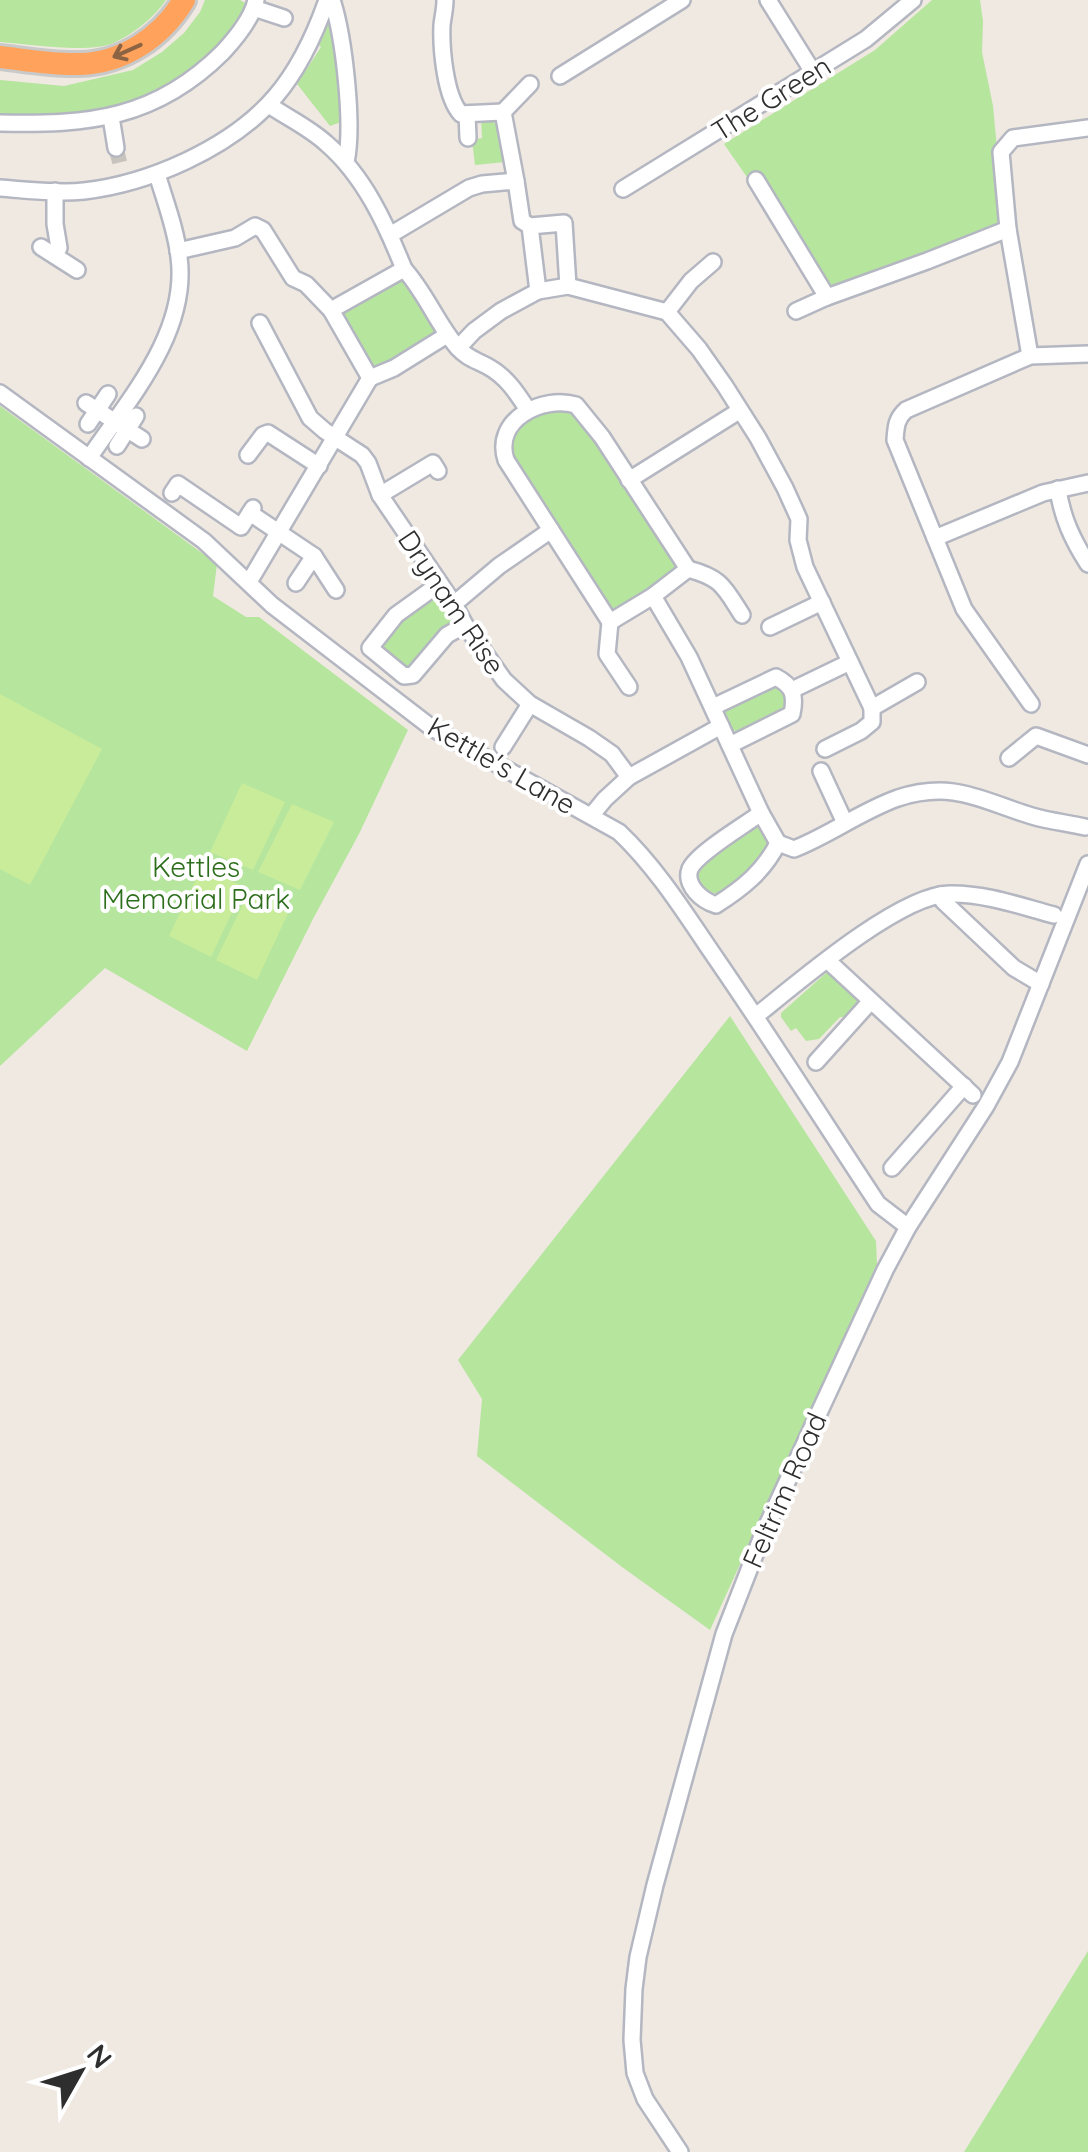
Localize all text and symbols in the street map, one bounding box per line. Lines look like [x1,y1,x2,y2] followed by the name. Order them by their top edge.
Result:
[112,43,143,61] one-way arrow
[705,48,837,148] street label: The Green
[391,523,513,681] street label: Drynam Rise
[422,709,582,821] street label: Kettle's Lane
[102,849,290,916] park label: Kettles Memorial Park
[734,1407,834,1573] street label: Feltrim Road
[30,2022,130,2122] north arrow
[80,2037,120,2075] text: N

